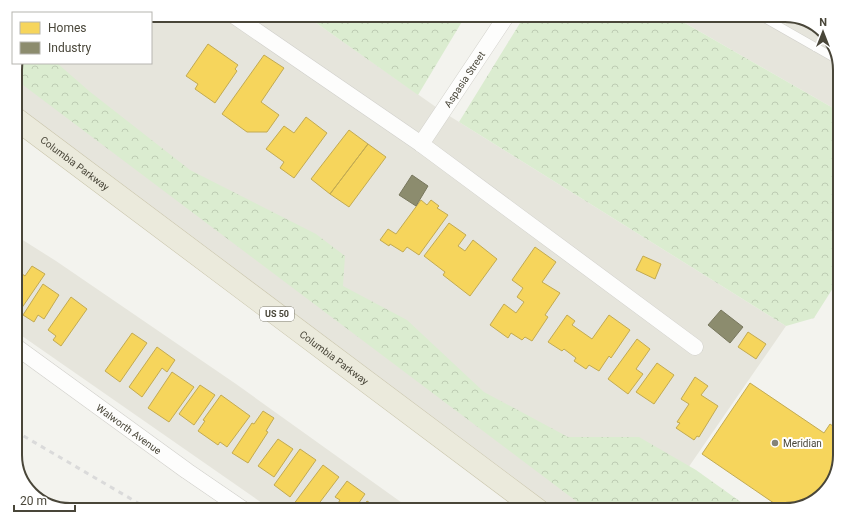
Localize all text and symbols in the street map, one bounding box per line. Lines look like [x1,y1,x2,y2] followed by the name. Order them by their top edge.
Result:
[12,12,152,64] legend
[803,12,843,52] north arrow
[819,16,827,29] text: N
[48,21,86,35] text: Homes
[48,41,92,55] text: Industry
[442,49,487,109] street label: Aspasia Street
[38,134,111,193] street label: Columbia Parkway
[260,307,294,321] road number: US 50
[298,328,371,387] street label: Columbia Parkway
[94,402,163,457] street label: Walworth Avenue
[770,438,780,448] marker: Meridian
[783,438,822,449] place label: Meridian
[14,487,75,513] scale bar
[20,494,47,508] text: 20 m

